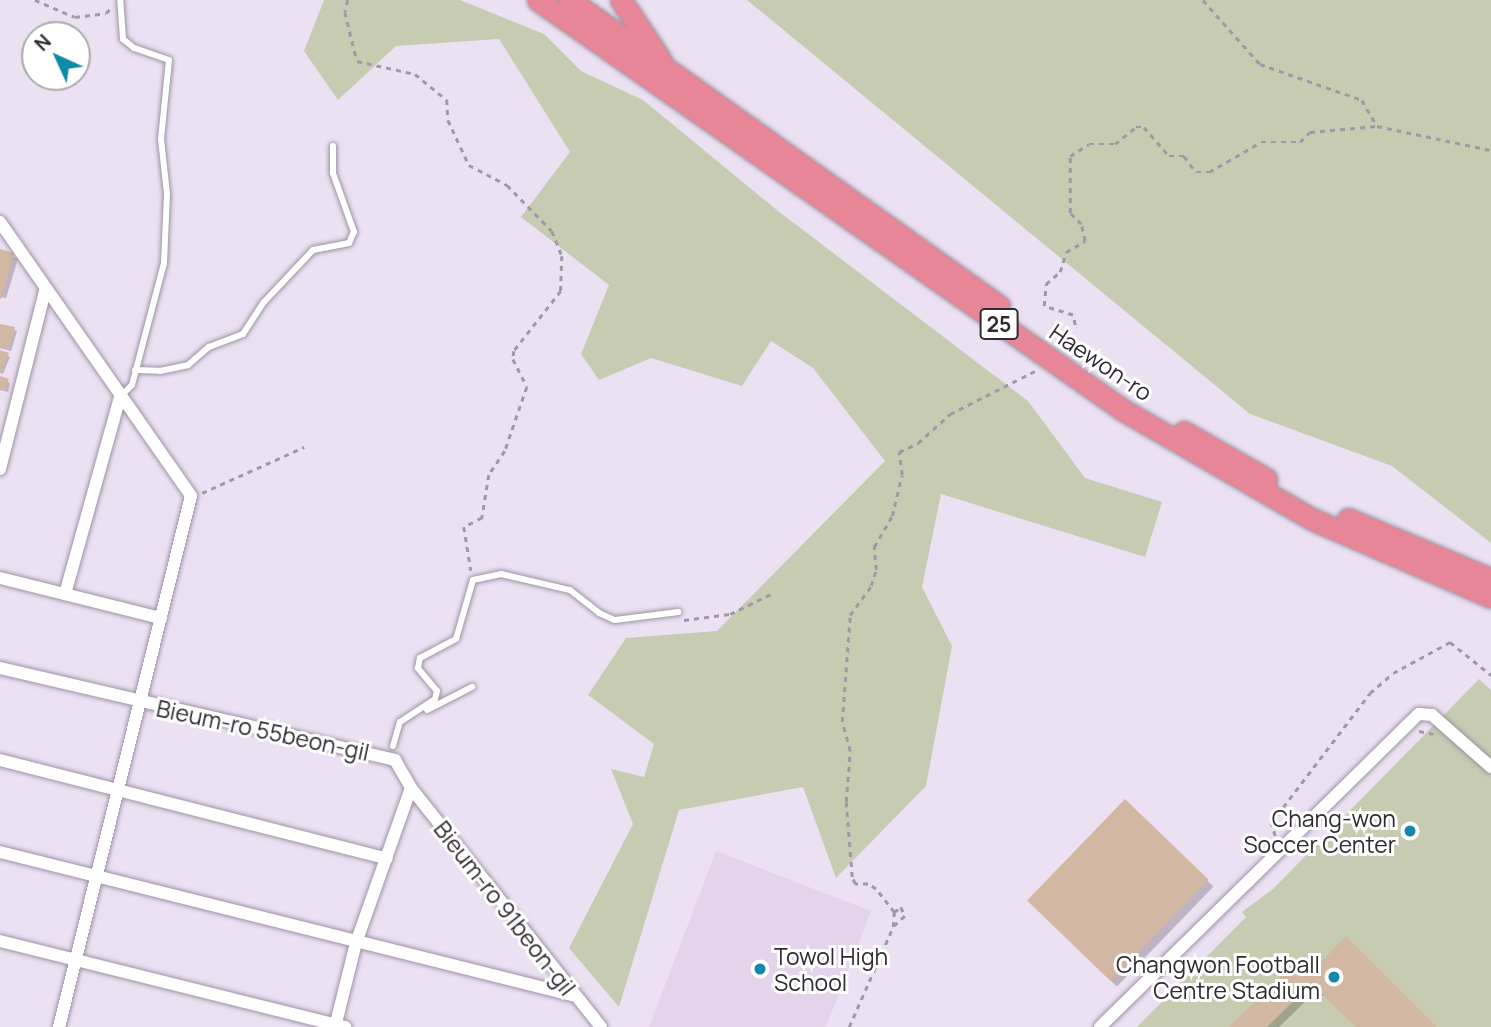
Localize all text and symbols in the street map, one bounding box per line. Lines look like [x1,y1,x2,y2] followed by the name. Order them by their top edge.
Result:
[21,21,91,91] north arrow
[29,29,57,57] text: N
[978,306,1020,342] road number: 25
[1045,318,1157,406] street label: Haewon-ro
[154,694,372,766] street label: Bieum-ro 55beon-gil
[1243,804,1396,858] place label: Chang-won Soccer Center
[428,815,582,1001] street label: Bieum-ro 91beon-gil
[1402,823,1418,839] marker: Chang-won Soccer Center
[774,942,888,996] place label: Towol High School
[1116,950,1320,1004] place label: Changwon Football Centre Stadium
[752,961,768,977] marker: Towol High School
[1326,969,1342,985] marker: Changwon Football Centre Stadium

